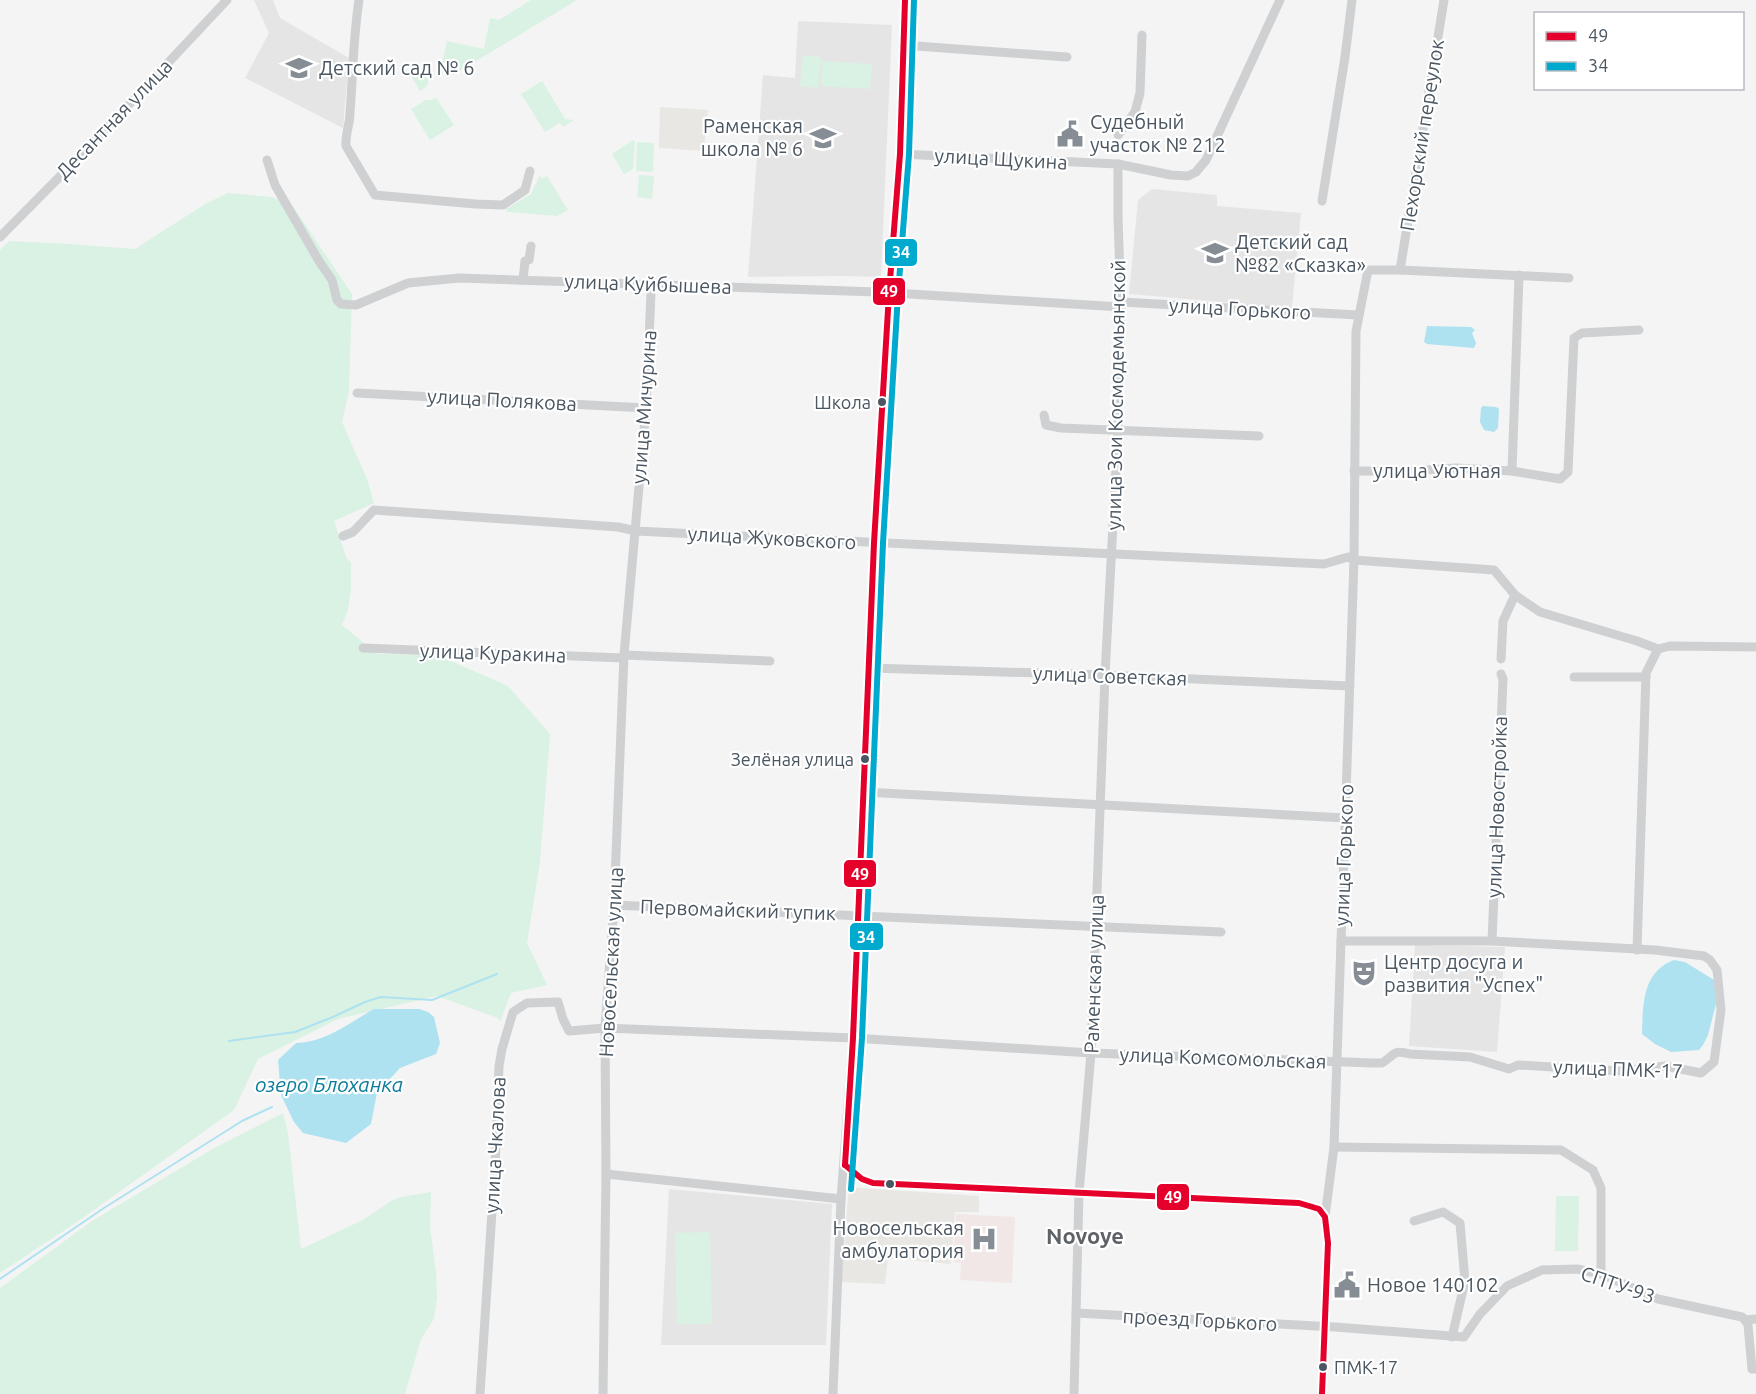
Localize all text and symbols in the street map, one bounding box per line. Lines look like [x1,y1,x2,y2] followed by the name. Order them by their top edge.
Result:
[1534,12,1744,90] legend
[1588,25,1608,45] text: 49
[1395,37,1448,233] street label: Пехорский переулок
[284,53,314,83] school or university icon: Детский сад № 6
[51,54,177,183] street label: Десантная улица
[1588,55,1608,75] text: 34
[319,56,474,79] place label: Детский сад № 6
[1090,110,1226,156] place label: Судебный участок № 212
[701,114,803,160] place label: Раменская школа № 6
[1055,119,1085,149] public building icon: Судебный участок № 212
[808,123,838,153] school or university icon: Раменская школа № 6
[934,144,1068,173] street label: улица Щукина
[1235,230,1366,276] place label: Детский сад №82 «Сказка»
[884,238,918,267] line badge: 34
[1200,238,1230,268] school or university icon: Детский сад №82 «Сказка»
[892,243,910,261] text: 34
[1102,259,1129,531] street label: улица Зои Космодемьянской
[564,269,732,298] street label: улица Куйбышева
[872,277,906,306] line badge: 49
[880,282,898,300] text: 49
[1168,293,1312,324] street label: улица Горького
[627,329,660,485] street label: улица Мичурина
[426,384,578,415] street label: улица Полякова
[814,392,871,412] place label: Школа
[876,396,888,408] marker: Школа
[1373,459,1501,482] street label: улица Уютная
[687,522,857,553] street label: улица Жуковского
[419,638,567,667] street label: улица Куракина
[1032,661,1188,690] street label: улица Советская
[1482,716,1511,898] street label: улица Новостройка
[731,749,854,769] place label: Зелёная улица
[859,753,871,765] marker: Зелёная улица
[1330,783,1357,927] street label: улица Горького
[843,859,877,888] line badge: 49
[851,865,869,883] text: 49
[594,866,627,1058] street label: Новосельская улица
[1079,894,1108,1054] street label: Раменская улица
[639,895,837,924] street label: Первомайский тупик
[849,922,884,951] line badge: 34
[857,928,875,946] text: 34
[1384,950,1543,996] place label: Центр досуга и развития "Успех"
[1349,958,1379,988] theatre icon: Центр досуга и развития "Успех"
[1119,1042,1327,1073] street label: улица Комсомольская
[1553,1055,1684,1082] street label: улица ПМК-17
[255,1072,403,1096] water label: озеро Блоханка
[479,1076,510,1214] street label: улица Чкалова
[884,1178,896,1190] unlabelled marker
[1156,1183,1190,1211] line badge: 49
[1164,1188,1182,1206] text: 49
[833,1216,964,1262] place label: Новосельская амбулатория
[1046,1223,1124,1248] district label: Novoye
[969,1224,999,1254] hospital icon: Новосельская амбулатория
[1578,1261,1658,1308] street label: СПТУ-93
[1332,1270,1362,1300] public building icon: Новое 140102
[1367,1273,1499,1296] place label: Новое 140102
[1122,1304,1278,1335] street label: проезд Горького
[1334,1357,1398,1377] place label: ПМК-17
[1317,1361,1329,1373] marker: ПМК-17

